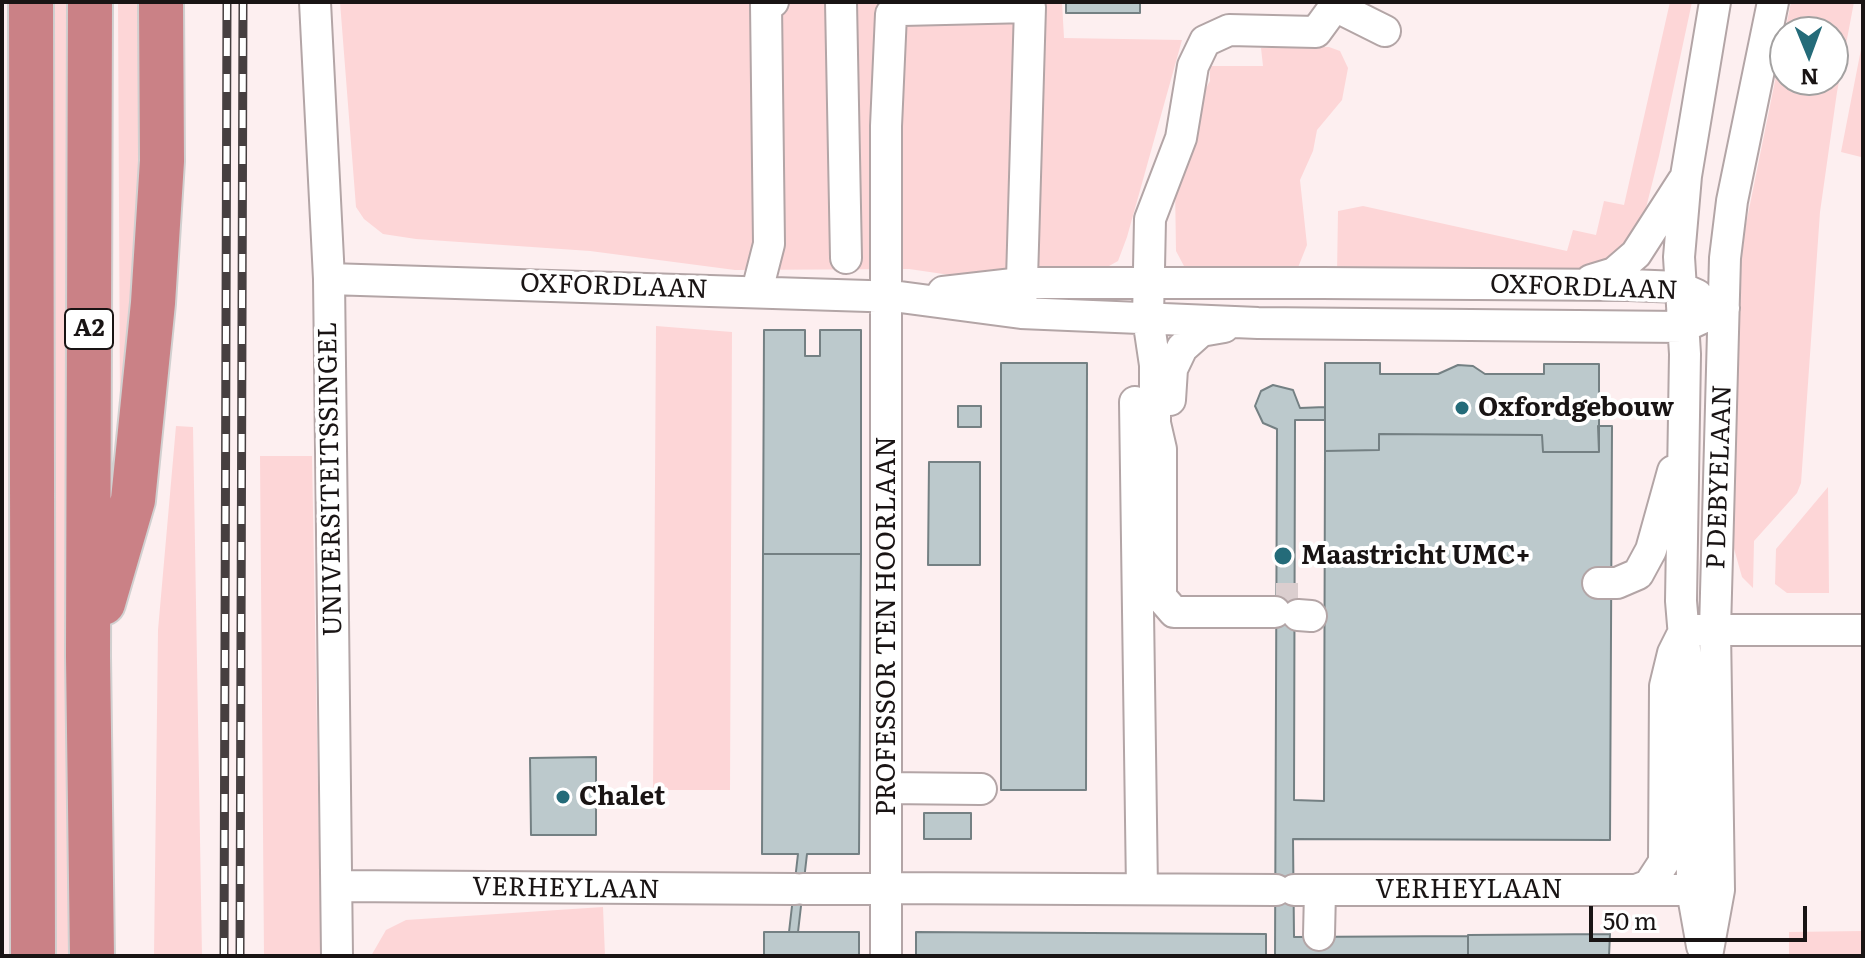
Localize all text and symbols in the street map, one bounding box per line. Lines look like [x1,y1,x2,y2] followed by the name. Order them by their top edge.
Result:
[1769,16,1849,96] north arrow
[1800,62,1819,95] text: N
[519,268,709,306] street label: OXFORDLAAN
[1489,269,1679,307] street label: OXFORDLAAN
[65,309,113,349] road number: A2
[313,321,349,637] street label: UNIVERSITEITSSINGEL
[1701,384,1739,570] street label: P DEBYELAAN
[1478,392,1674,424] place label: Oxfordgebouw
[1453,399,1471,417] marker: Oxfordgebouw
[871,436,903,816] street label: PROFESSOR TEN HOORLAAN
[1301,540,1531,572] place label: Maastricht UMC+
[1272,545,1294,567] marker: Maastricht UMC+
[579,781,665,813] place label: Chalet
[554,788,572,806] marker: Chalet
[472,872,660,906] street label: VERHEYLAAN
[1375,874,1563,906] street label: VERHEYLAAN
[1593,890,1811,940] scale bar
[1603,902,1657,937] text: 50 m

